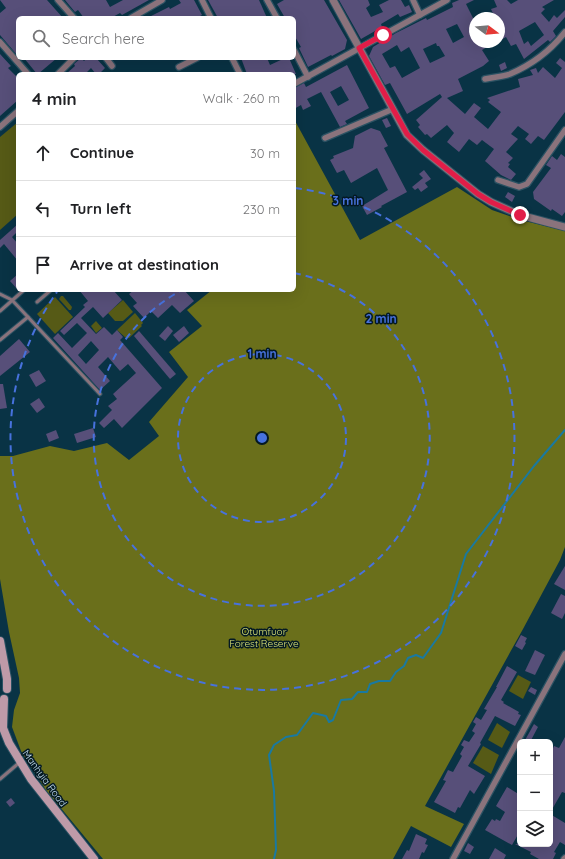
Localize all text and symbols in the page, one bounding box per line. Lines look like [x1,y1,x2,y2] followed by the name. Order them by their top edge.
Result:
[469,12,505,48] north arrow
[16,16,296,60] search box
[374,26,392,44] route start
[30,27,52,49] icon: search
[62,29,145,48] text: Search here
[32,88,77,109] text: 4 min
[203,90,280,106] text: Walk · 260 m
[32,142,54,164] icon: ahead
[70,143,134,162] text: Continue
[250,145,280,161] text: 30 m
[333,193,363,208] text: 3 min
[32,198,54,220] icon: left
[70,199,132,218] text: Turn left
[243,201,280,217] text: 230 m
[511,206,529,224] route end
[32,254,54,276] icon: arrive
[70,255,219,274] text: Arrive at destination
[365,311,397,326] text: 2 min
[247,346,277,361] text: 1 min
[255,431,269,445] centre of rings
[229,625,299,650] park label: Otumfuor Forest Reserve
[517,739,553,847] map controls
[517,739,553,775] button: +
[20,747,70,809] street label: Manhyia Road
[517,775,553,811] button: −
[517,811,553,847] button: layers

